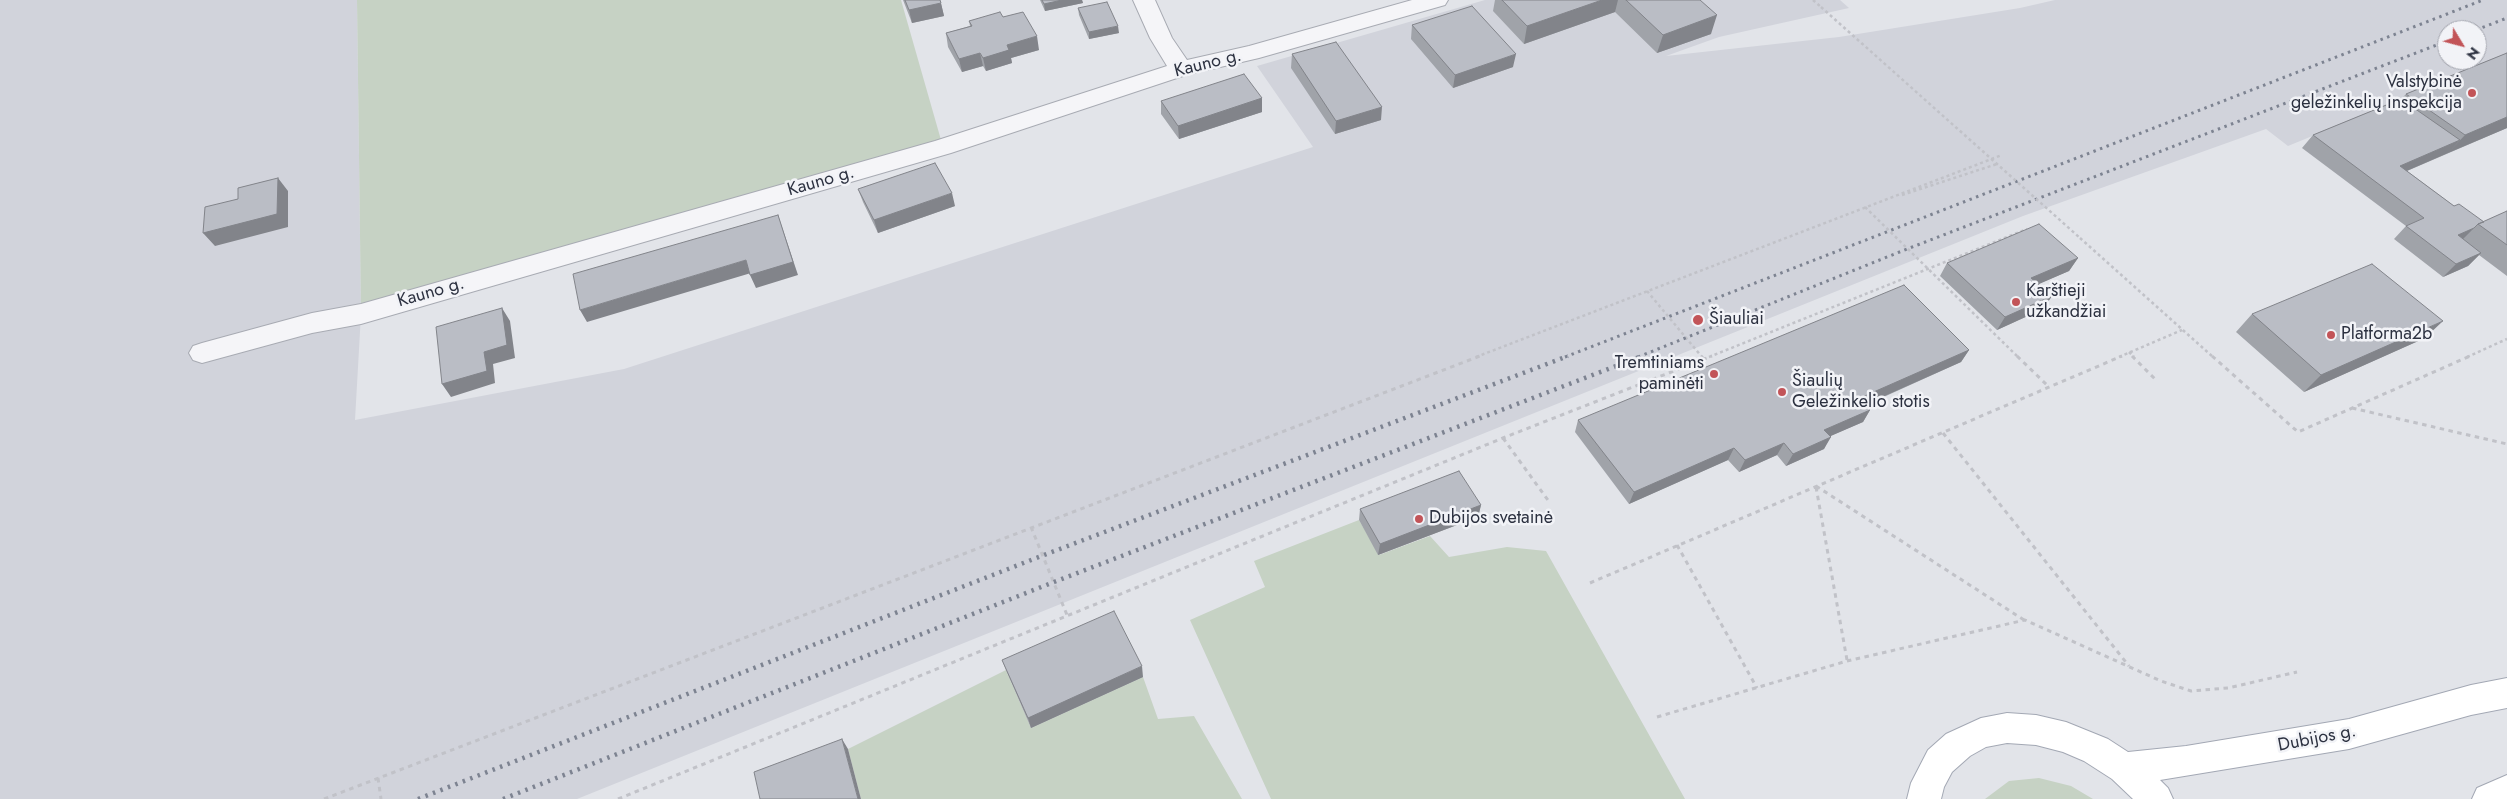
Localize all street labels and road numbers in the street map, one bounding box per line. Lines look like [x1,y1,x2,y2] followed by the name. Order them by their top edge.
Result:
[1172,45,1244,83] street label: Kauno g.
[785,162,857,202] street label: Kauno g.
[395,273,467,313] street label: Kauno g.
[2276,721,2358,757] street label: Dubijos g.

